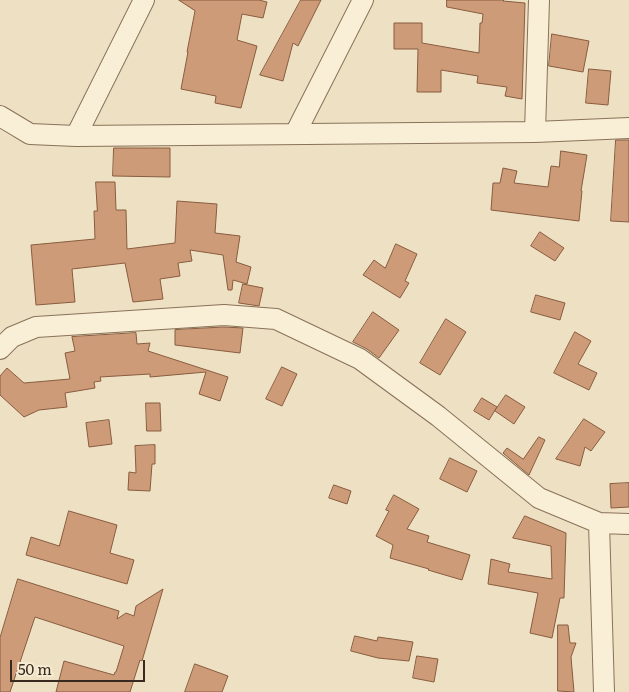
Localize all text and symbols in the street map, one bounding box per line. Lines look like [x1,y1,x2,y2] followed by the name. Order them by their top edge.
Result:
[12,650,148,682] scale bar
[18,657,52,680] text: 50 m

